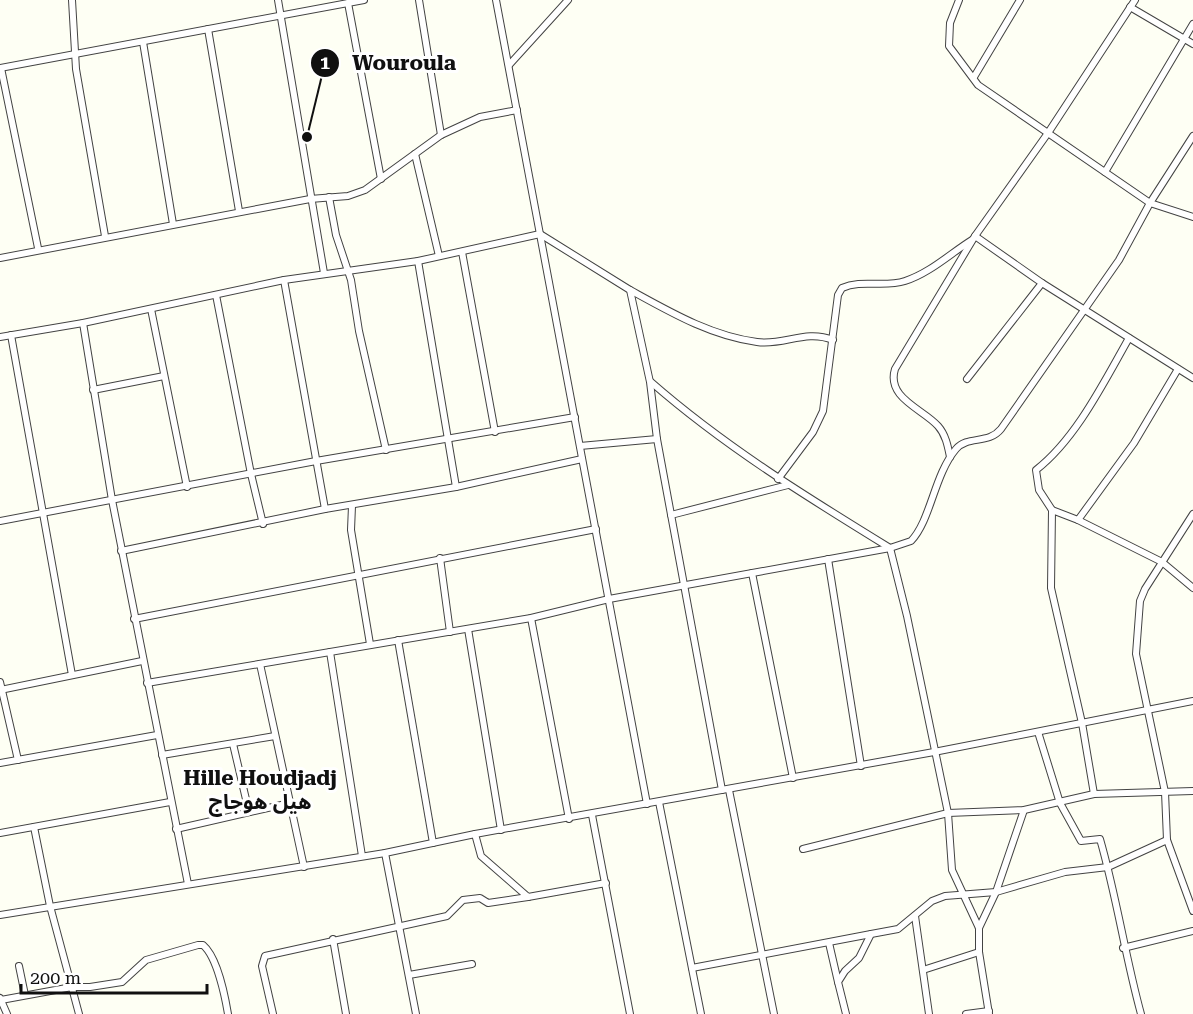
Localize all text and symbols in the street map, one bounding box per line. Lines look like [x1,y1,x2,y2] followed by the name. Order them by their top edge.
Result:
[310,43,468,82] callout: Wouroula
[352,51,457,75] text: Wouroula
[320,52,330,73] text: 1
[183,766,337,817] district label: Hille Houdjadj هيل هوجاج
[21,957,207,995] scale bar
[30,967,81,988] text: 200 m

